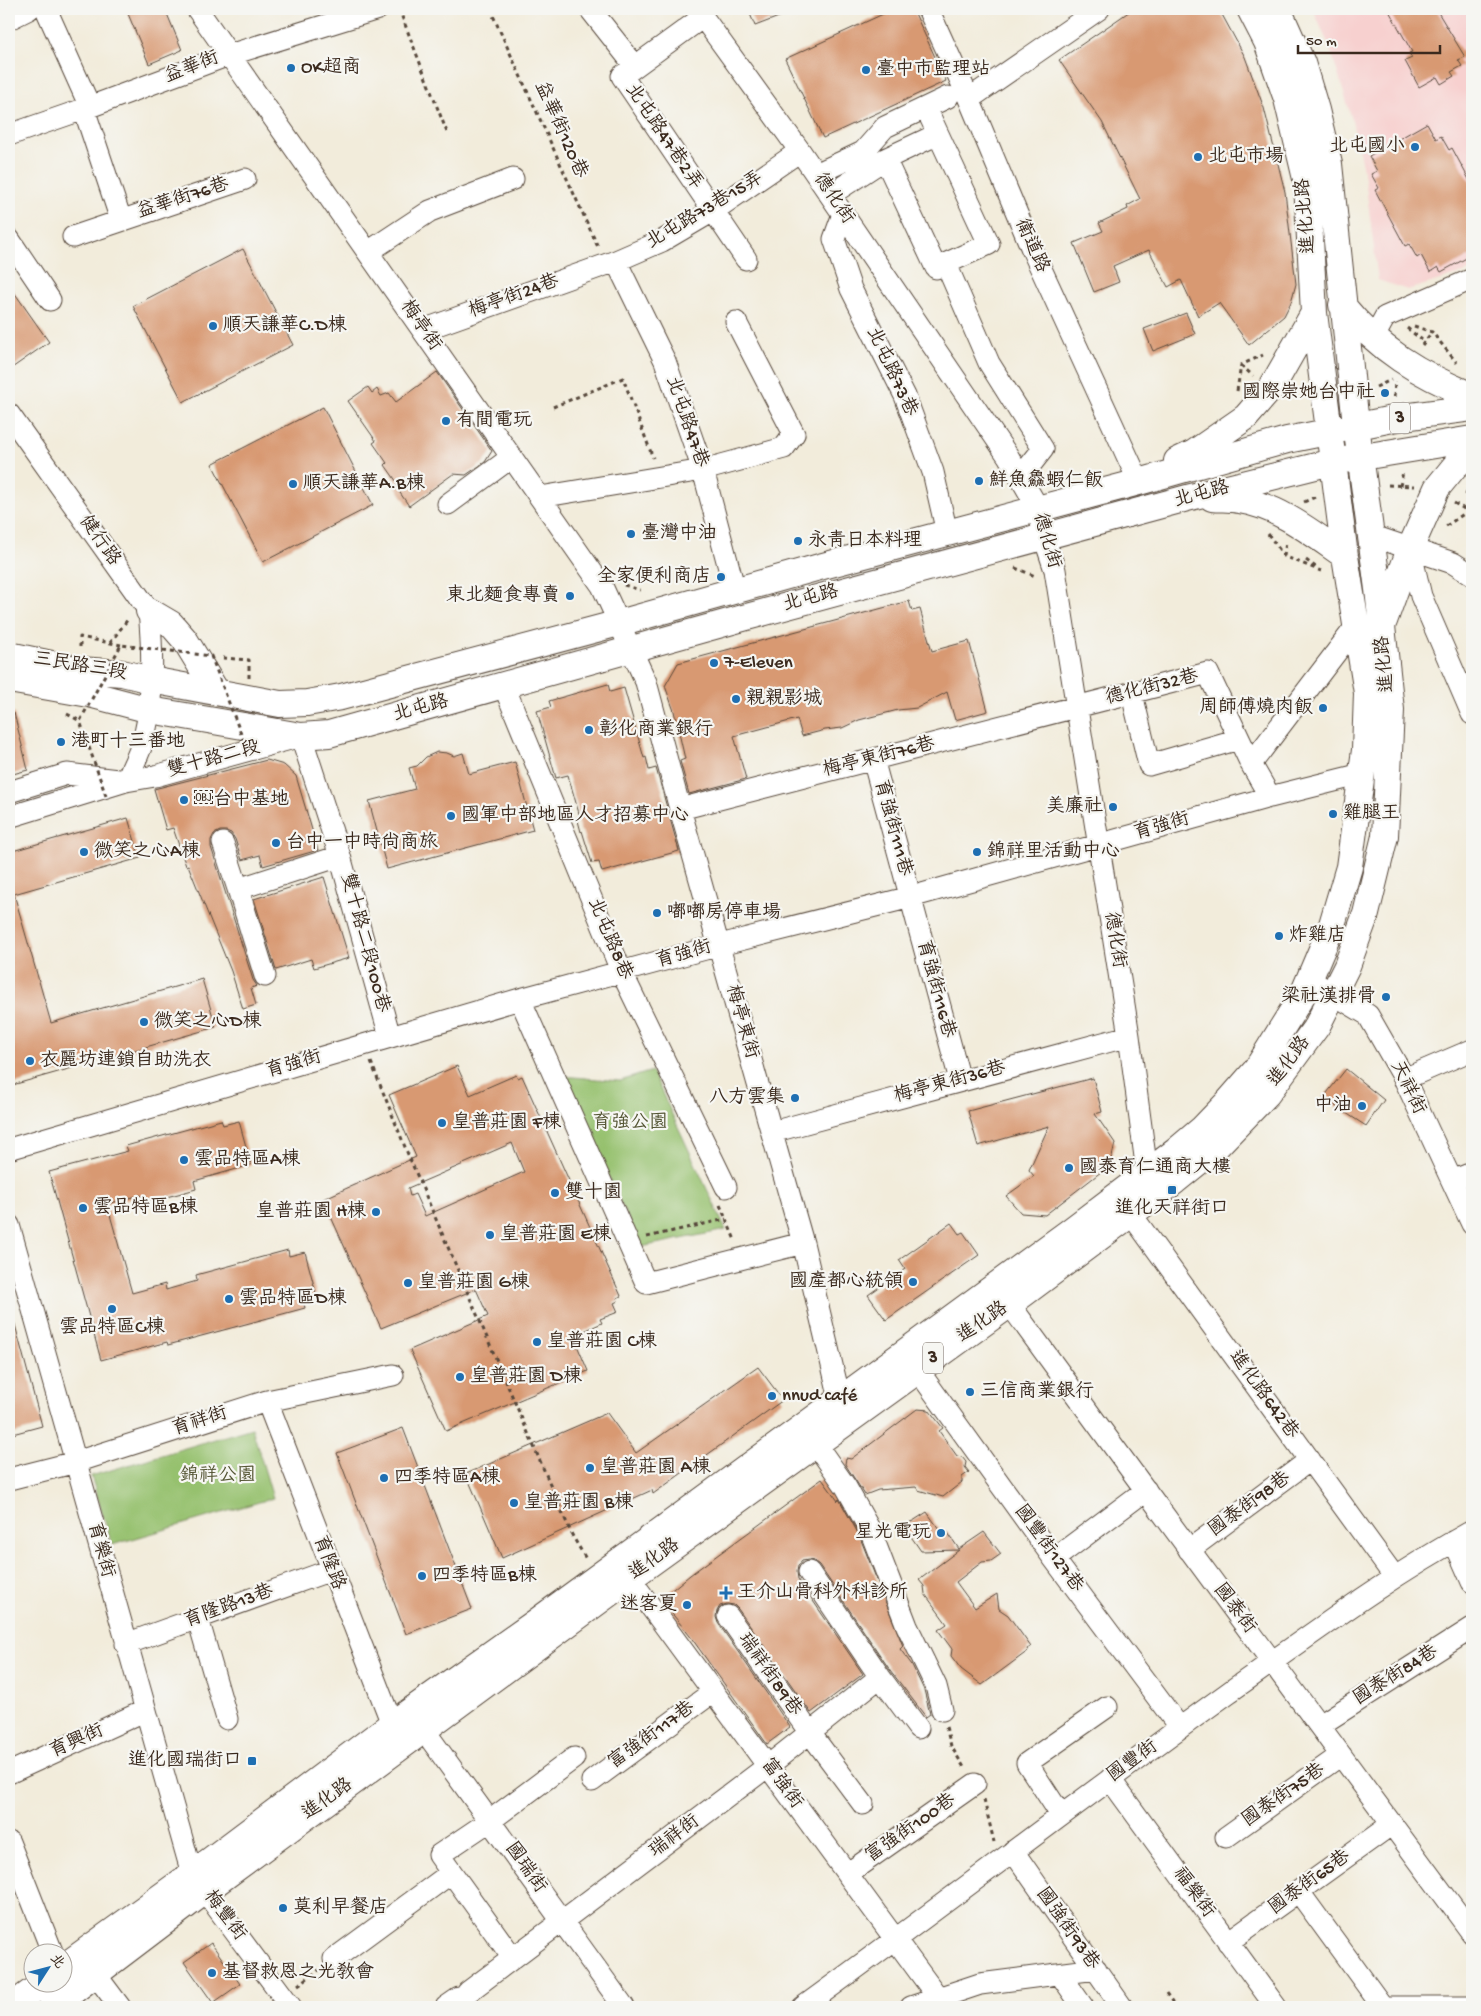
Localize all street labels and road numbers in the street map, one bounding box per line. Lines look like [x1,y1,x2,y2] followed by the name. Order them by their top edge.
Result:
[161,46,223,89] street label: 益華街
[528,78,593,182] street label: 益華街120巷
[619,79,708,194] street label: 北屯路47巷2弄
[642,166,768,255] street label: 北屯路73巷15弄
[808,168,859,229] street label: 德化街
[134,172,232,225] street label: 益華街76巷
[1291,177,1322,255] street label: 進化北路
[1009,215,1054,277] street label: 衛道路
[465,269,562,324] street label: 梅亭街24巷
[394,295,447,356] street label: 梅亭街
[860,323,923,420] street label: 北屯路73巷
[660,373,713,471] street label: 北屯路47巷
[1390,402,1410,433] road number: 3
[1171,476,1233,513] street label: 北屯路
[73,510,126,571] street label: 健行路
[1027,510,1066,572] street label: 德化街
[780,580,842,617] street label: 北屯路
[1371,634,1400,694] street label: 進化路
[31,647,129,686] street label: 三民路三段
[1103,664,1201,711] street label: 德化街32巷
[390,690,452,727] street label: 北屯路
[820,732,937,783] street label: 梅亭東街76巷
[165,736,263,783] street label: 雙十路二段
[868,777,917,879] street label: 育強街111巷
[1131,807,1193,846] street label: 育強街
[334,871,395,1015] street label: 雙十路二段100巷
[582,894,637,983] street label: 北屯路8巷
[1098,910,1131,970] street label: 德化街
[653,935,715,974] street label: 育強街
[911,937,960,1041] street label: 育強街116巷
[719,982,763,1062] street label: 梅亭東街
[1263,1032,1316,1092] street label: 進化路
[263,1045,325,1084] street label: 育強街
[891,1056,1008,1109] street label: 梅亭東街36巷
[1384,1057,1431,1119] street label: 天祥街
[952,1296,1013,1349] street label: 進化路
[923,1342,943,1374] road number: 3
[1223,1346,1304,1444] street label: 進化路642巷
[169,1401,231,1442] street label: 育祥街
[1204,1467,1296,1542] street label: 國泰街98巷
[1008,1500,1088,1597] street label: 國豐街127巷
[82,1519,119,1581] street label: 育樂街
[307,1532,350,1594] street label: 育隆路
[625,1533,685,1586] street label: 進化路
[181,1579,277,1634] street label: 育隆路13巷
[1208,1579,1261,1639] street label: 國泰街
[732,1629,807,1721] street label: 瑞祥街89巷
[1349,1640,1443,1711] street label: 國泰街84巷
[604,1696,700,1775] street label: 富強街117巷
[46,1719,108,1764] street label: 育興街
[1103,1735,1163,1788] street label: 國豐街
[755,1754,808,1814] street label: 富強街
[1238,1758,1330,1833] street label: 國泰街75巷
[298,1773,358,1826] street label: 進化路
[861,1789,961,1869] street label: 富強街100巷
[645,1810,705,1863] street label: 瑞祥街
[499,1837,552,1898] street label: 國瑞街
[1264,1845,1355,1920] street label: 國泰街65巷
[1167,1863,1220,1923] street label: 福樂街
[1030,1883,1105,1975] street label: 國強街93巷
[198,1886,251,1946] street label: 梅豐街

